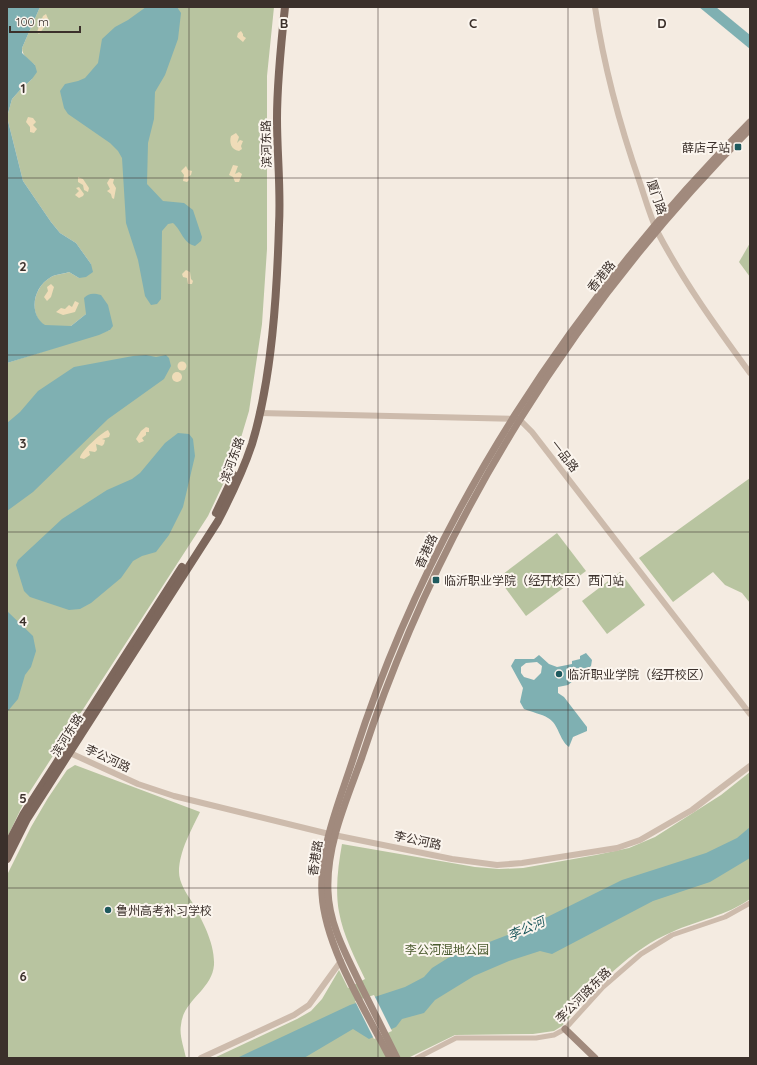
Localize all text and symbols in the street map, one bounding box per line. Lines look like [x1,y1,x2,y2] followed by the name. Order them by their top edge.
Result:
[10,8,80,34] scale bar
[16,14,49,29] text: 100 m
[280,15,288,31] text: B
[469,15,477,31] text: C
[657,15,667,31] text: D
[20,80,26,96] text: 1
[258,120,274,168] street label: 滨河东路
[682,140,730,155] place label: 薛店子站
[733,142,743,152] marker: 薛店子站
[644,178,670,216] street label: 厦门路
[584,257,618,295] street label: 香港路
[19,258,27,274] text: 2
[20,435,27,451] text: 3
[217,435,247,485] street label: 滨河东路
[548,437,582,475] street label: 一品路
[412,532,440,570] street label: 香港路
[444,573,624,588] place label: 临沂职业学院（经开校区）西门站
[431,575,441,585] marker: 临沂职业学院（经开校区）西门站
[19,613,27,629] text: 4
[567,667,711,682] place label: 临沂职业学院（经开校区）
[554,669,564,679] marker: 临沂职业学院（经开校区）
[48,711,86,759] street label: 滨河东路
[83,741,133,775] street label: 李公河路
[19,790,27,806] text: 5
[393,828,443,852] street label: 李公河路
[305,839,325,877] street label: 香港路
[116,903,212,918] place label: 鲁州高考补习学校
[103,905,113,915] marker: 鲁州高考补习学校
[505,912,550,943] water label: 李公河
[405,942,489,957] park label: 李公河湿地公园
[552,964,614,1026] street label: 李公河路东路
[19,968,27,984] text: 6

